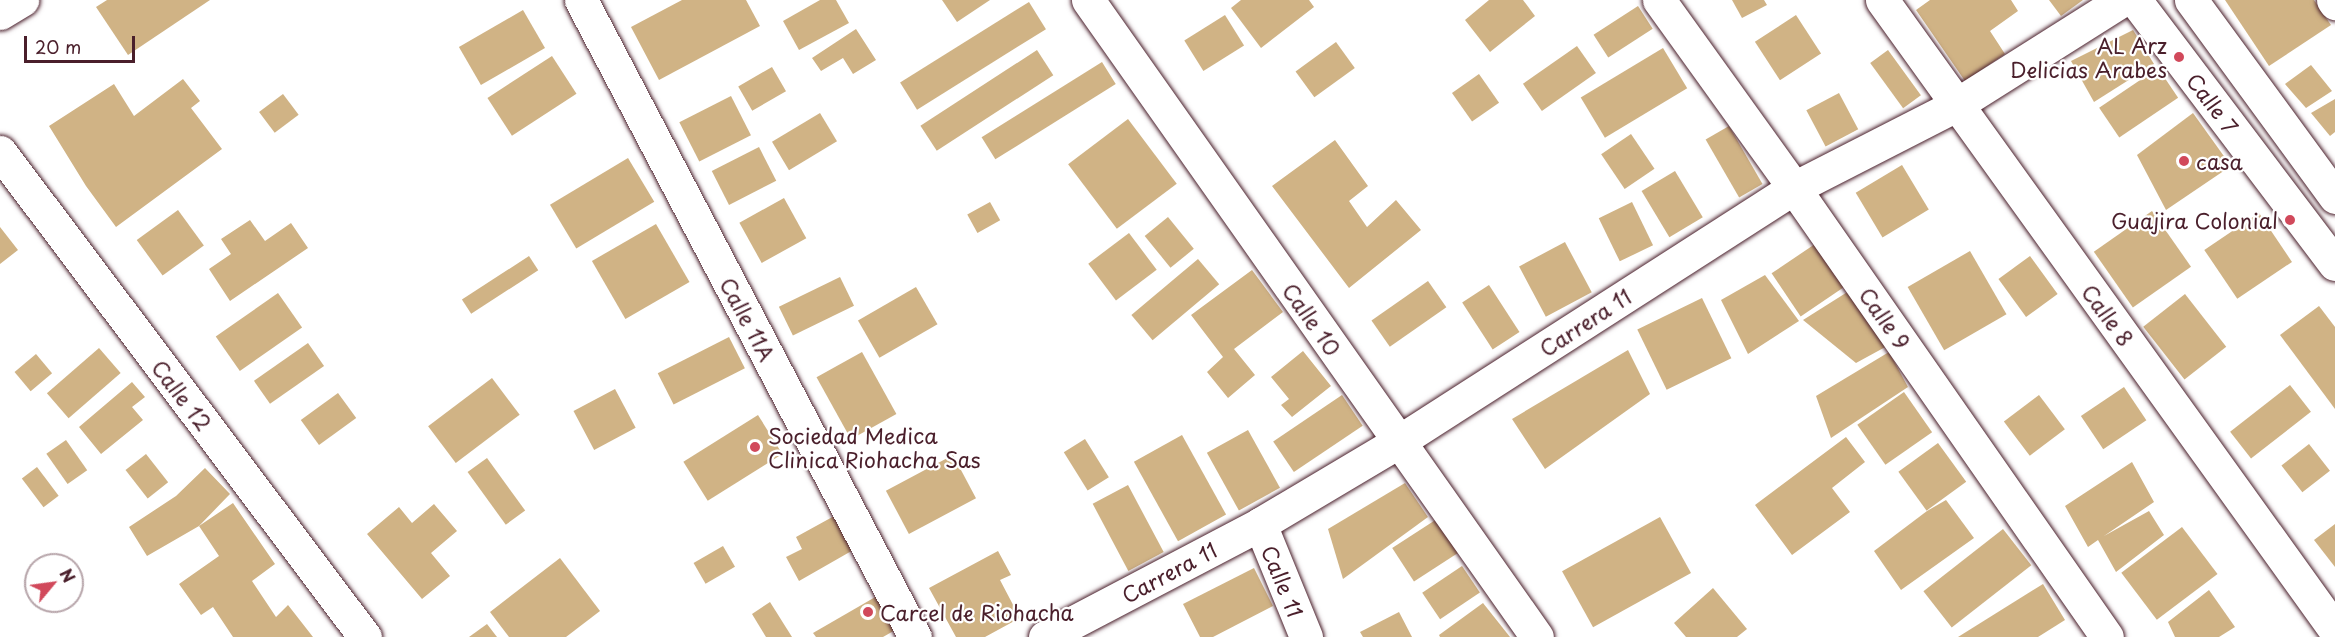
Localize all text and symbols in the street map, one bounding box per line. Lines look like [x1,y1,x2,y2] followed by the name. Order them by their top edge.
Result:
[27,24,138,62] scale bar
[2009,32,2167,82] place label: AL Arz Delicias Arabes
[35,33,81,60] text: 20 m
[2172,50,2186,64] marker: AL Arz Delicias Arabes
[2182,68,2244,138] street label: Calle 7
[2196,148,2243,174] place label: casa
[2177,154,2191,168] marker: casa
[2112,207,2278,233] place label: Guajira Colonial
[2283,213,2297,227] marker: Guajira Colonial
[715,273,781,365] street label: Calle 11A
[1278,278,1346,360] street label: Calle 10
[2077,279,2139,351] street label: Calle 8
[1855,282,1915,354] street label: Calle 9
[1534,283,1636,361] street label: Carrera 11
[147,355,217,435] street label: Calle 12
[768,422,981,472] place label: Sociedad Medica Clinica Riohacha Sas
[746,438,764,456] marker: Sociedad Medica Clinica Riohacha Sas
[1117,536,1221,608] street label: Carrera 11
[1257,541,1309,621] street label: Calle 11
[24,553,84,613] north arrow
[54,564,82,587] text: N
[880,599,1076,625] place label: Carcel de Riohacha
[861,605,875,619] marker: Carcel de Riohacha

